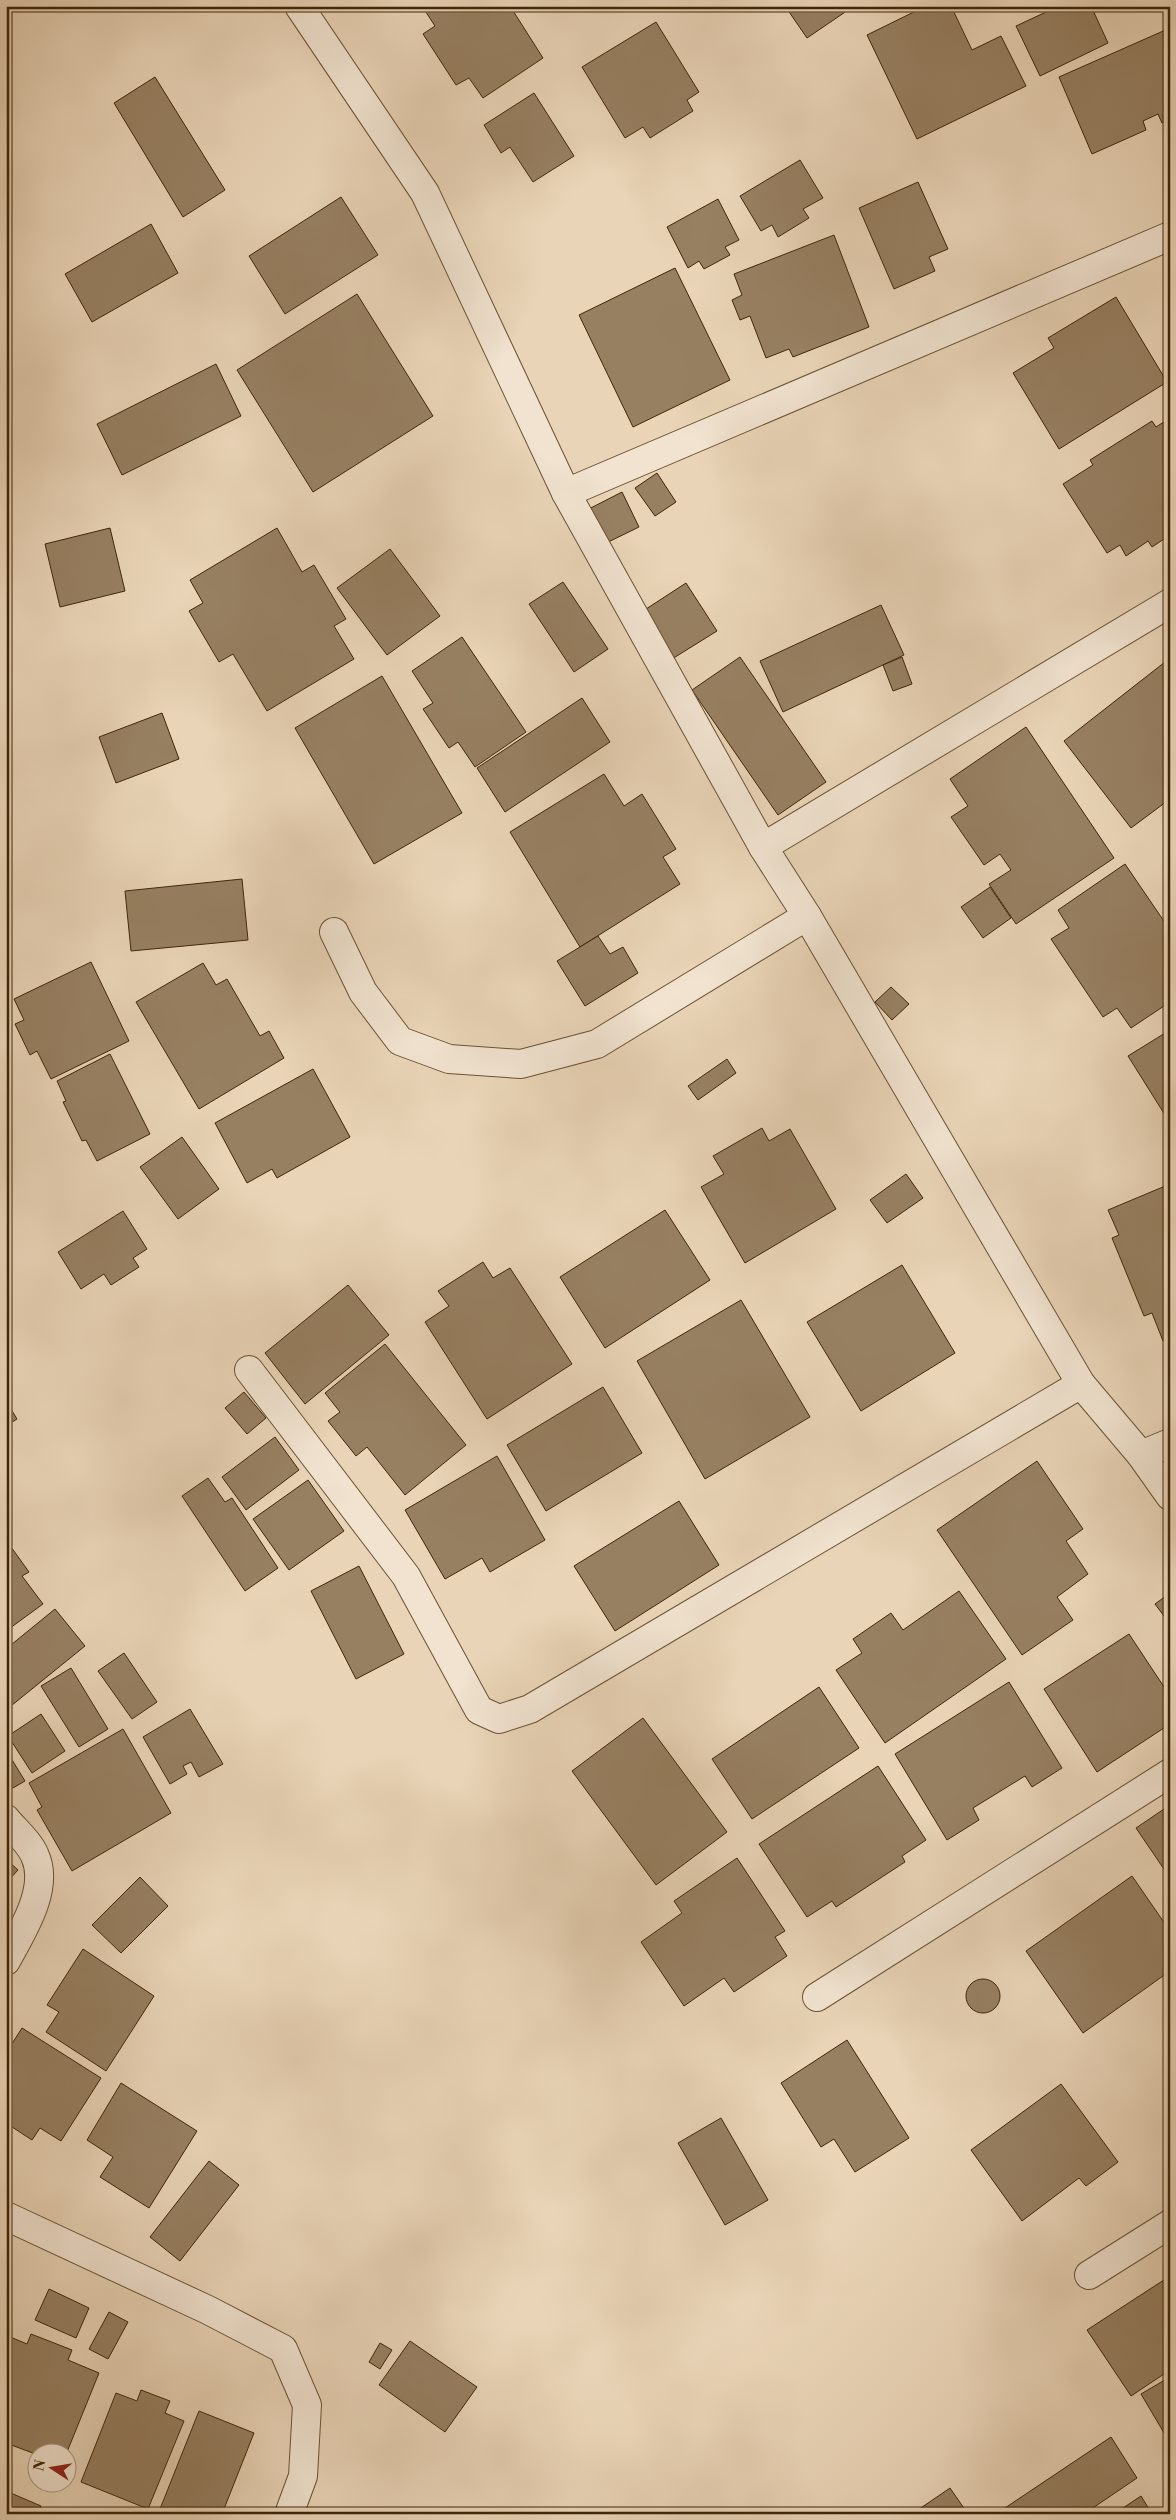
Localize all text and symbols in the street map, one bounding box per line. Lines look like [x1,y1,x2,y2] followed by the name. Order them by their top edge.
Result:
[28,2442,78,2492] north arrow
[30,2458,50,2473] text: N

